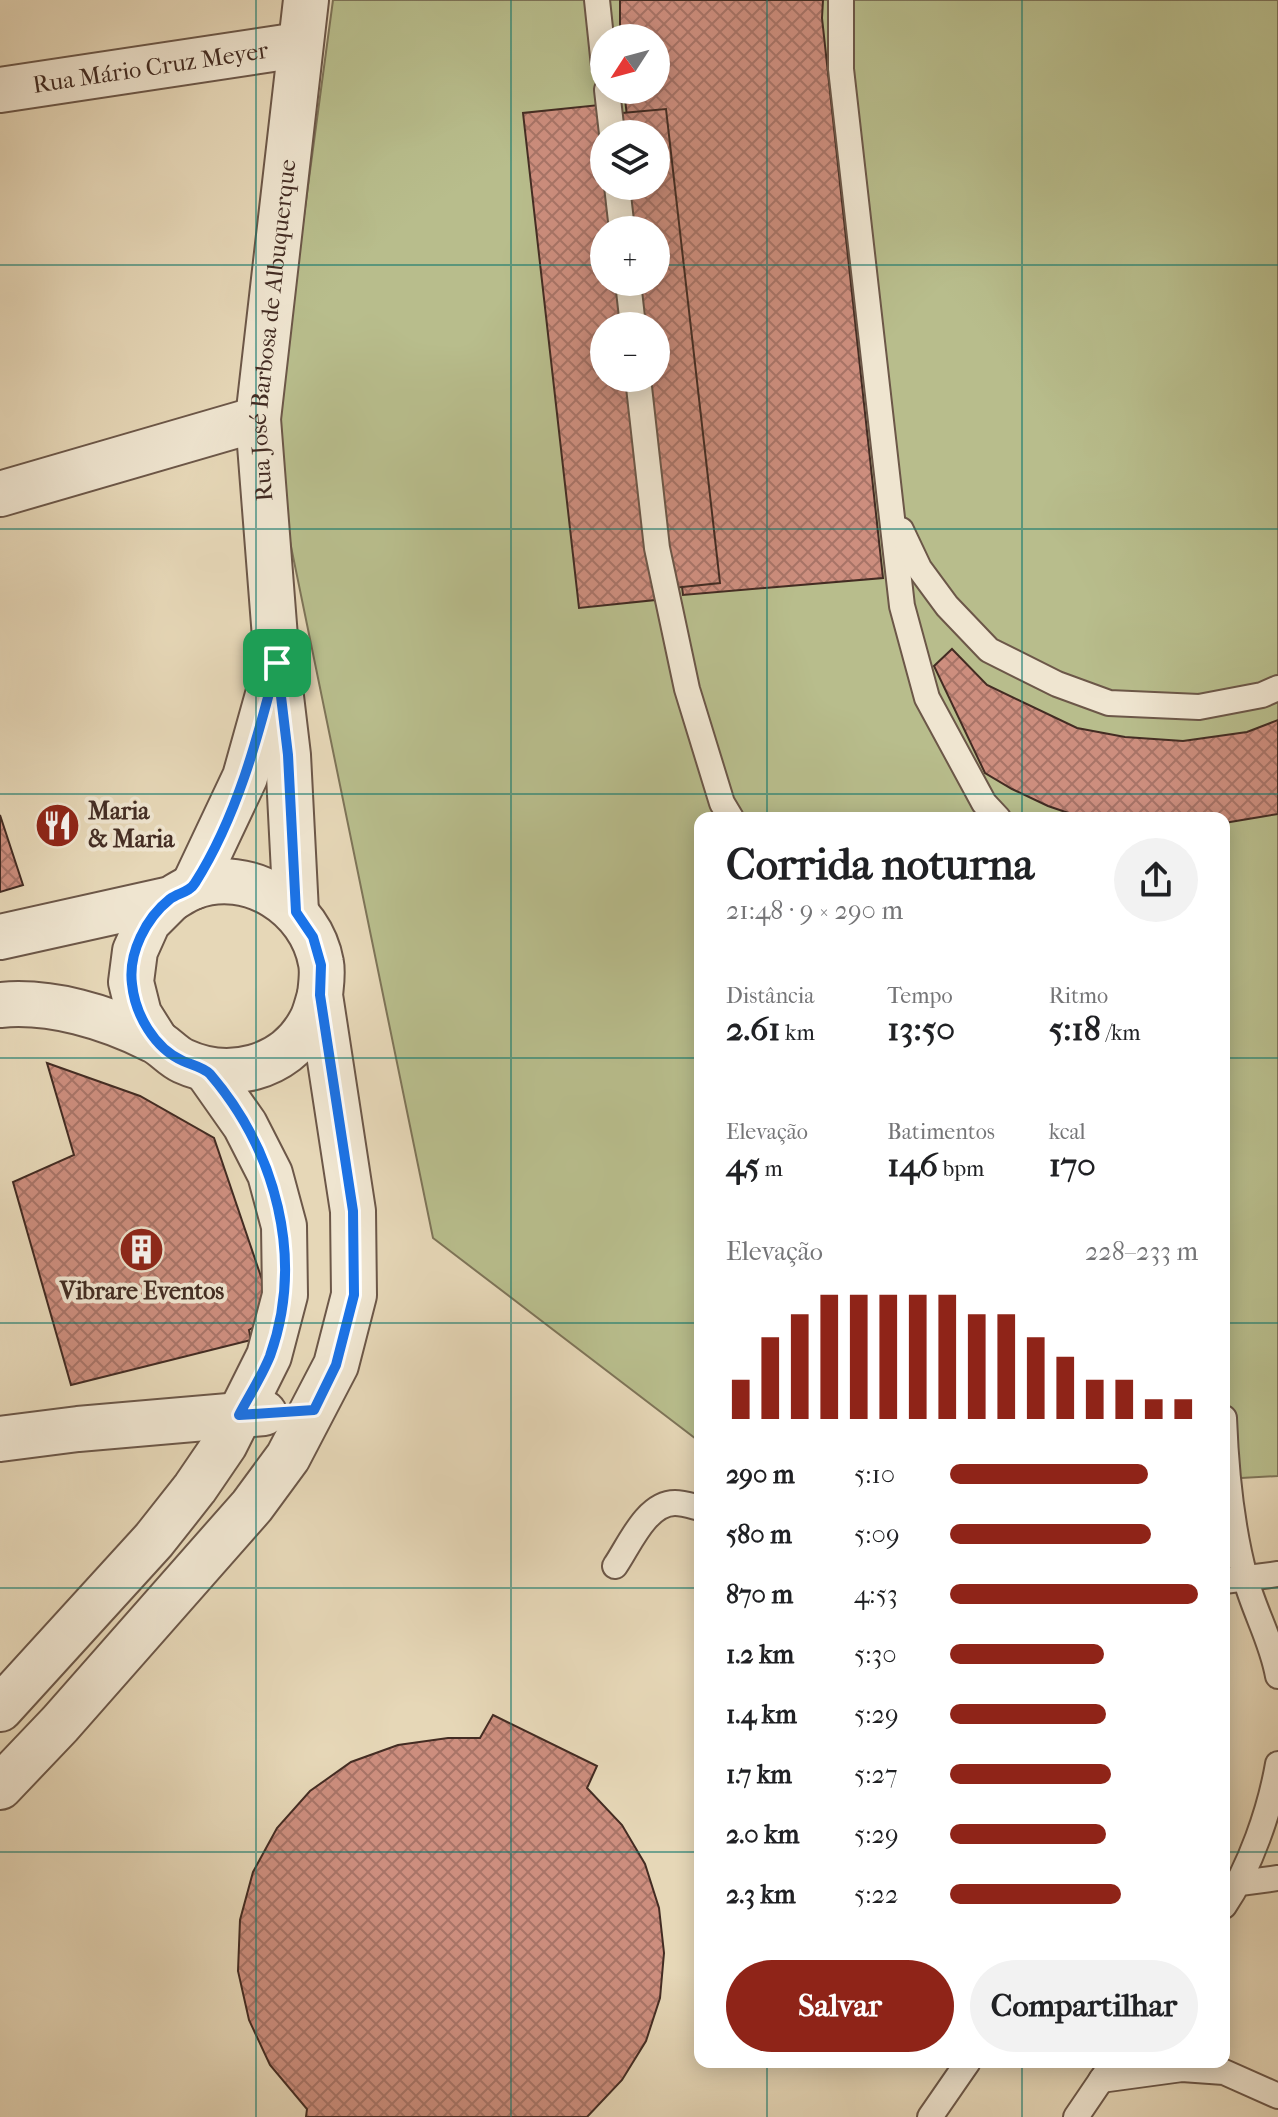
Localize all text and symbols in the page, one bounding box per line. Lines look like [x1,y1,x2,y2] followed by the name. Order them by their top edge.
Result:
[590,24,670,104] north arrow
[590,24,670,392] map controls
[31,36,271,99] street label: Rua Mário Cruz Meyer
[590,120,670,200] button: layers
[244,158,302,502] street label: Rua José Barbosa de Albuquerque
[590,216,670,296] button: +
[590,312,670,392] button: −
[243,629,311,697] pin
[255,641,299,685] icon: arrive
[88,797,175,853] place label: Maria & Maria
[33,801,81,849] restaurant icon: Maria & Maria
[1114,838,1198,922] button: share
[726,839,1034,890] text: Corrida noturna
[726,895,903,926] text: 21:48 · 9 × 290 m
[726,983,814,1009] text: Distância
[887,983,953,1009] text: Tempo
[1049,983,1108,1009] text: Ritmo
[726,1009,780,1049] text: 2.61
[887,1009,955,1049] text: 13:50
[1049,1009,1101,1049] text: 5:18
[780,1020,815,1046] text: km
[1101,1020,1141,1046] text: /km
[726,1119,808,1145] text: Elevação
[887,1119,995,1145] text: Batimentos
[1049,1119,1086,1145] text: kcal
[726,1145,760,1185] text: 45
[887,1145,938,1185] text: 146
[1049,1145,1096,1185] text: 170
[760,1156,783,1182] text: m
[938,1156,984,1182] text: bpm
[118,1225,166,1273] building icon: Vibrare Eventos
[726,1236,823,1267] text: Elevação
[1085,1236,1198,1267] text: 228–233 m
[59,1277,224,1305] place label: Vibrare Eventos
[726,1459,795,1490] text: 290 m
[854,1459,895,1490] text: 5:10
[726,1519,792,1550] text: 580 m
[854,1519,900,1550] text: 5:09
[726,1579,793,1610] text: 870 m
[854,1579,898,1610] text: 4:53
[726,1639,794,1670] text: 1.2 km
[854,1639,897,1670] text: 5:30
[726,1699,797,1730] text: 1.4 km
[854,1699,899,1730] text: 5:29
[726,1759,792,1790] text: 1.7 km
[854,1759,897,1790] text: 5:27
[726,1819,799,1850] text: 2.0 km
[854,1819,899,1850] text: 5:29
[726,1879,796,1910] text: 2.3 km
[854,1879,898,1910] text: 5:22
[726,1960,954,2052] button: Salvar
[970,1960,1198,2052] button: Compartilhar

